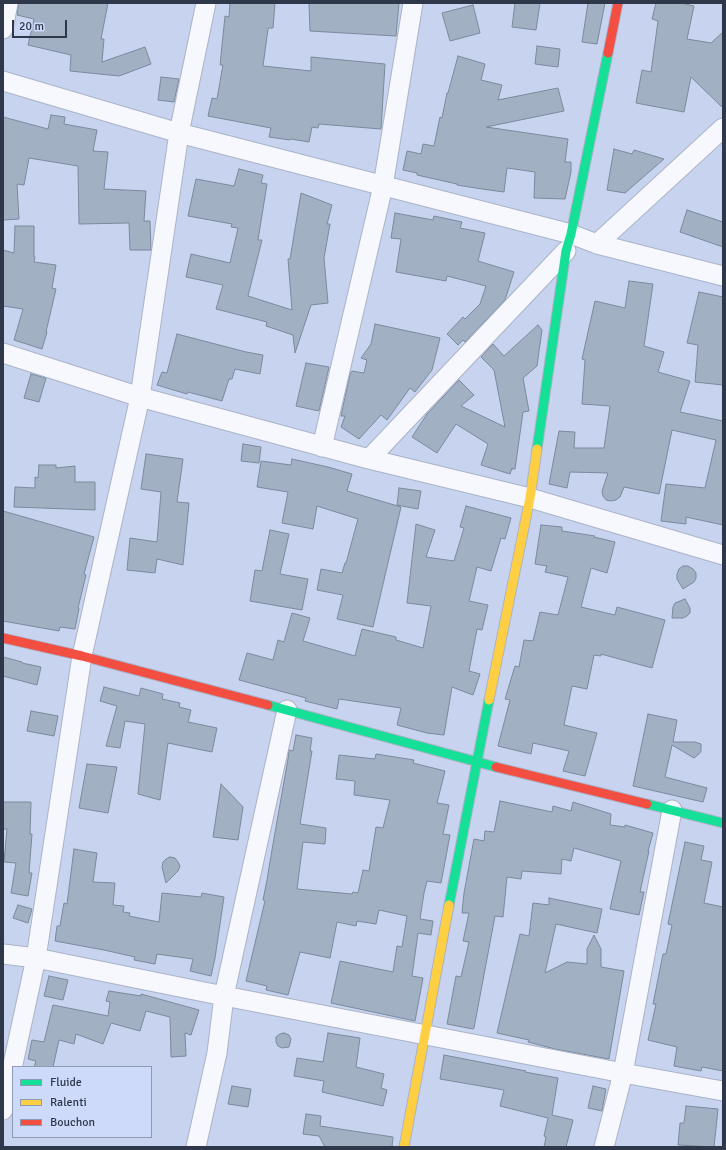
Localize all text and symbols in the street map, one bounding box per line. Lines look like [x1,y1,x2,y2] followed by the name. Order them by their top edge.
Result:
[14,12,69,38] scale bar
[19,19,44,34] text: 20 m
[12,1066,152,1138] legend
[50,1075,82,1090] text: Fluide
[50,1095,87,1110] text: Ralenti
[50,1115,95,1130] text: Bouchon

